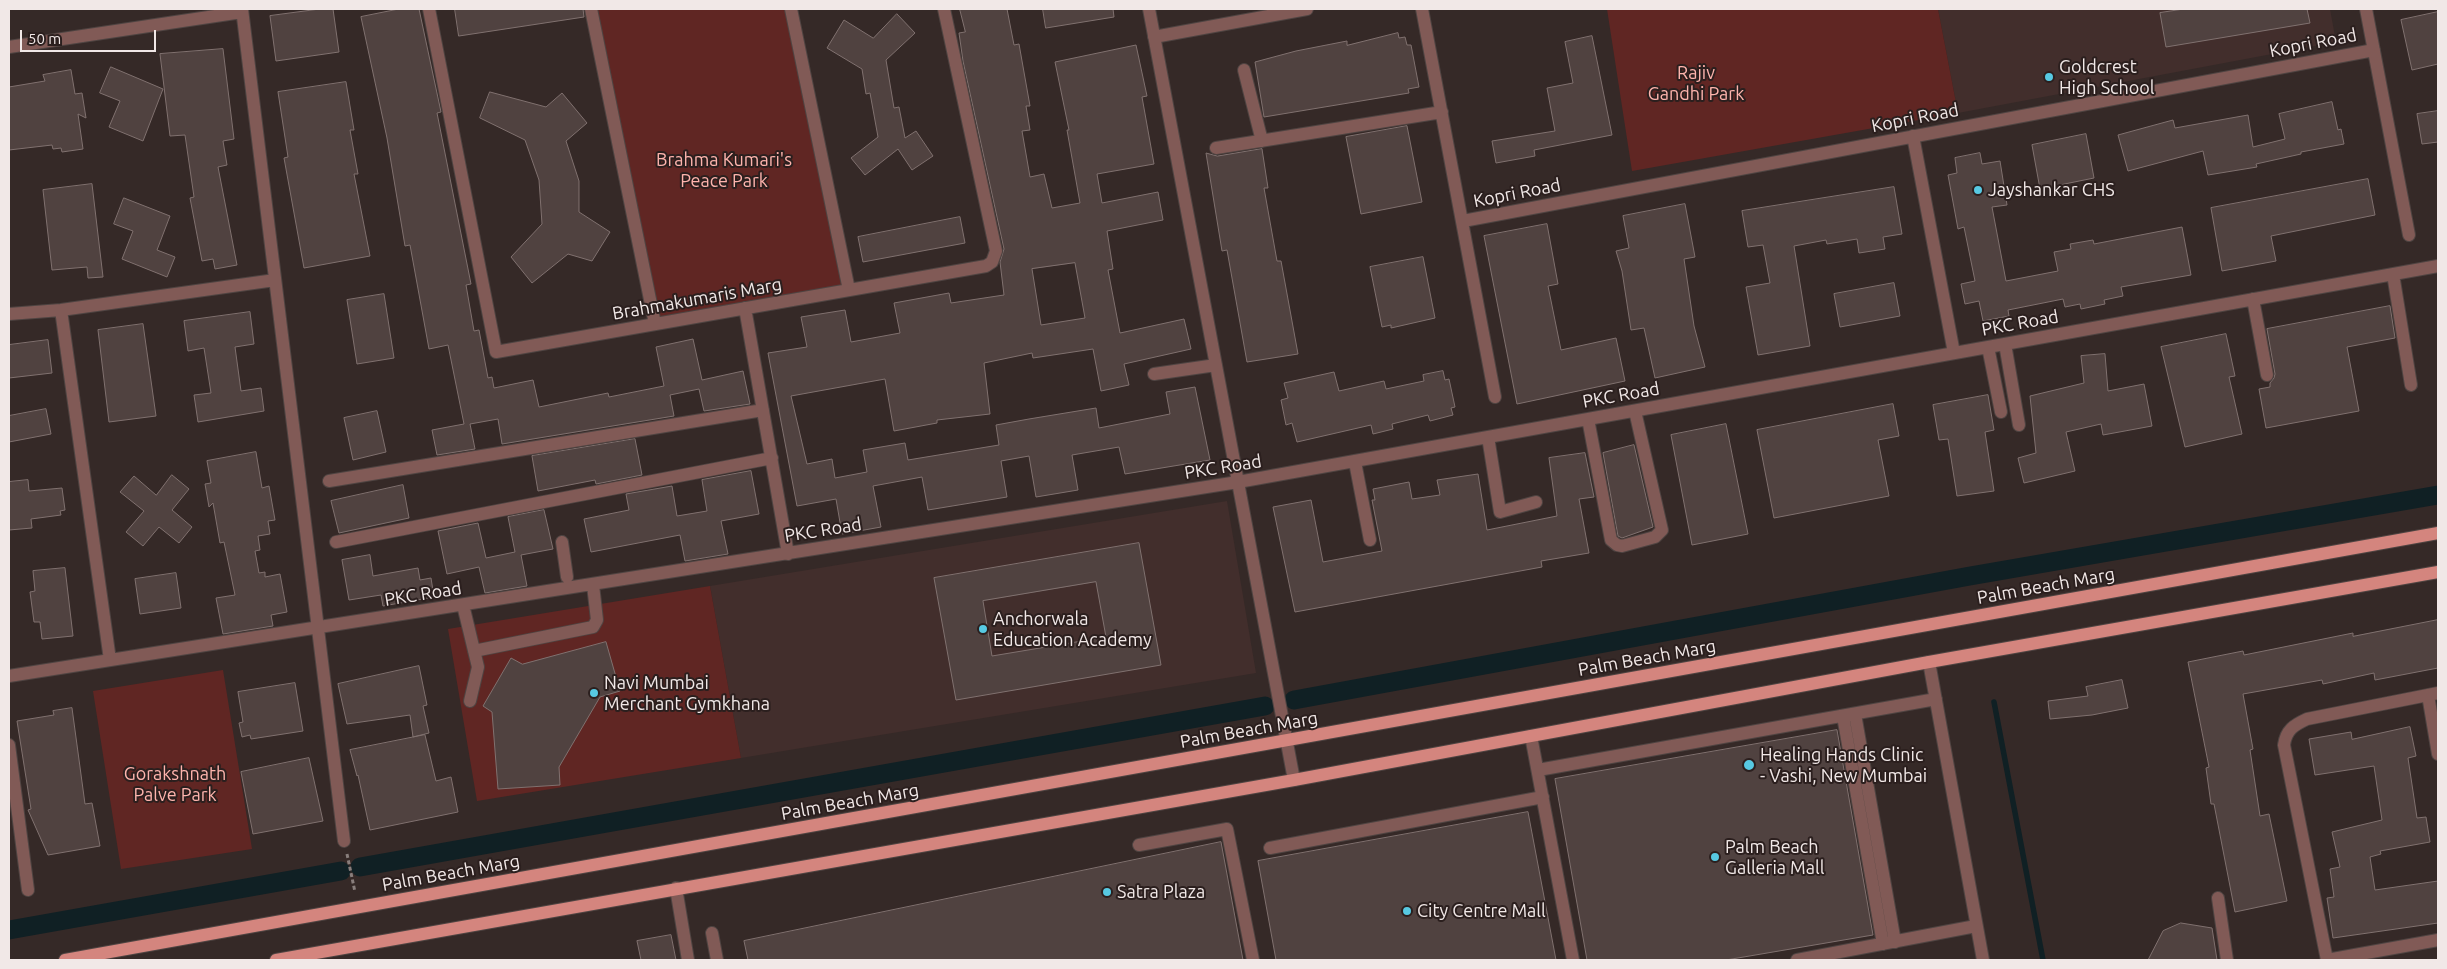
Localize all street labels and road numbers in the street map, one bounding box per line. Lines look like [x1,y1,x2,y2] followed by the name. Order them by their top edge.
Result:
[2267,24,2359,62] street label: Kopri Road
[1869,99,1961,137] street label: Kopri Road
[1471,174,1563,212] street label: Kopri Road
[610,273,784,325] street label: Brahmakumaris Marg
[1980,306,2060,340] street label: PKC Road
[1581,378,1661,412] street label: PKC Road
[1183,450,1263,484] street label: PKC Road
[783,513,863,547] street label: PKC Road
[1975,563,2117,609] street label: Palm Beach Marg
[383,577,463,611] street label: PKC Road
[1576,635,1718,681] street label: Palm Beach Marg
[1178,707,1320,753] street label: Palm Beach Marg
[779,779,921,825] street label: Palm Beach Marg
[380,850,522,896] street label: Palm Beach Marg

